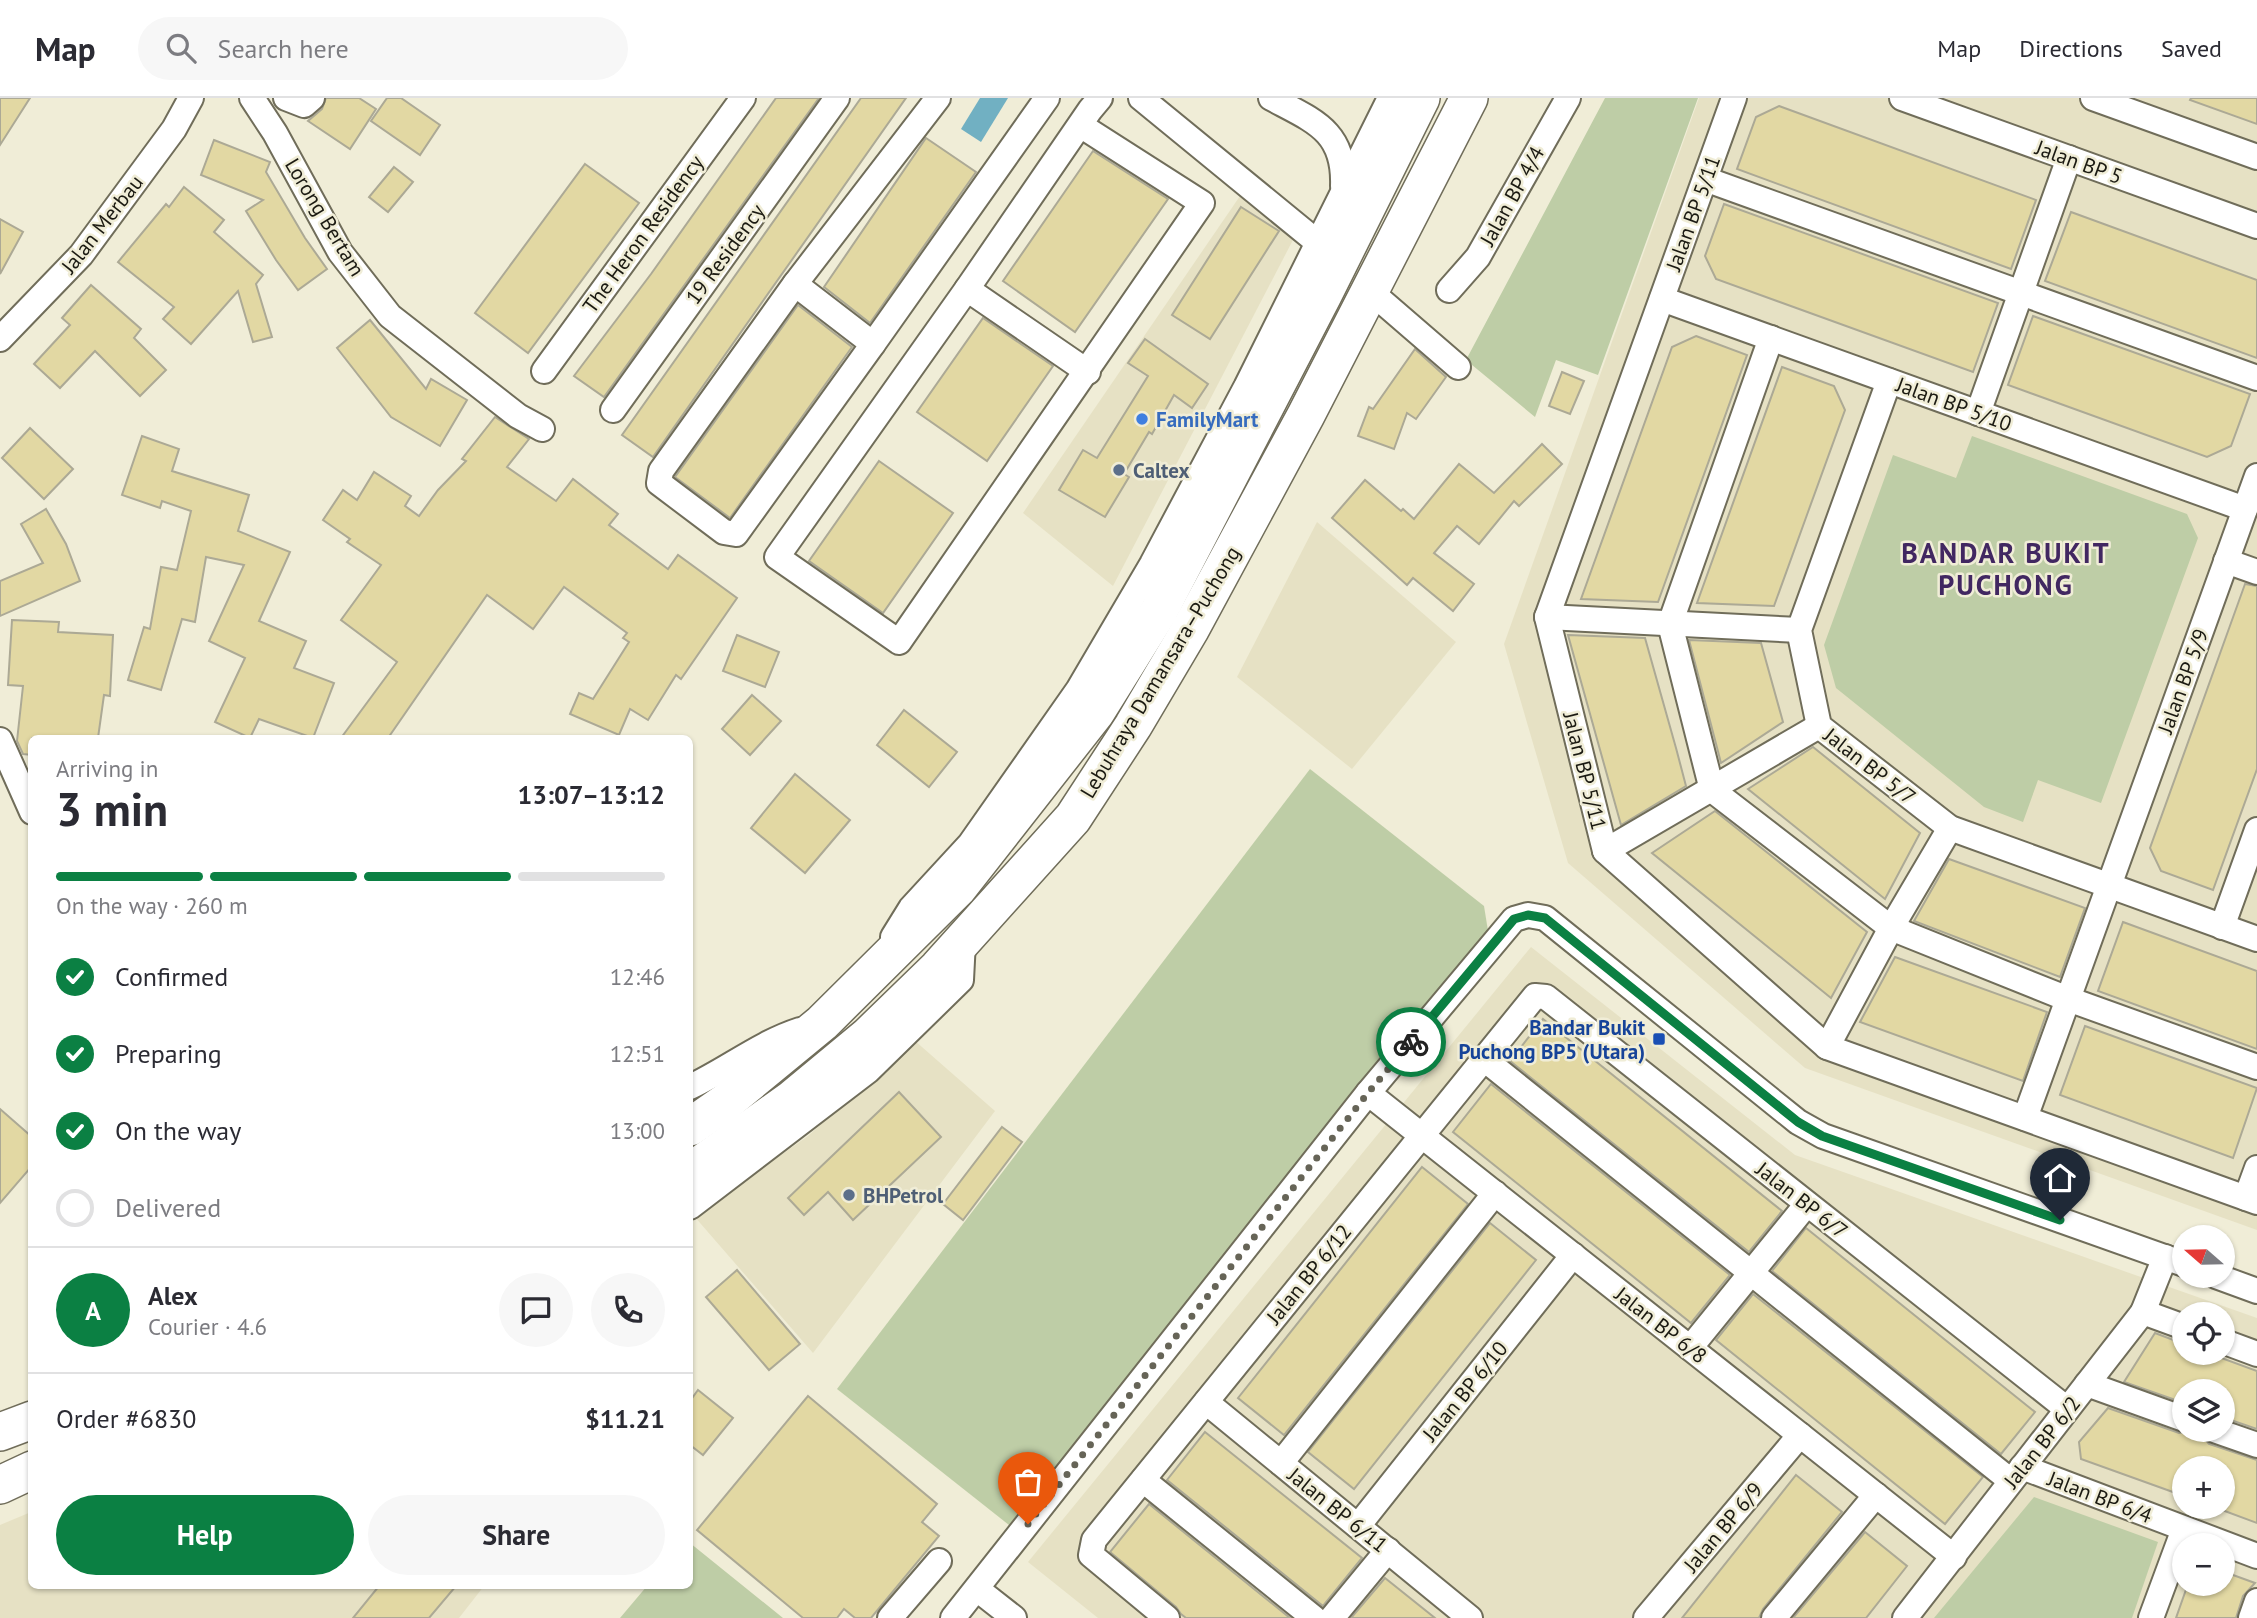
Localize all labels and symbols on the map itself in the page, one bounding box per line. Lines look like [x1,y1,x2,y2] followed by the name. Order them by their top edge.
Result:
[2031,134,2126,190] street label: Jalan BP 5
[1473,142,1550,251] street label: Jalan BP 4/4
[577,150,710,318] street label: The Heron Residency
[1659,152,1726,275] street label: Jalan BP 5/11
[279,153,371,281] street label: Lorong Bertam
[55,169,149,279] street label: Jalan Merbau
[680,198,771,310] street label: 19 Residency
[1892,370,2015,437] street label: Jalan BP 5/10
[1156,406,1259,433] place label: FamilyMart
[1134,411,1150,427] marker: FamilyMart
[1133,457,1190,484] place label: Caltex
[1111,462,1127,478] marker: Caltex
[1901,534,2111,603] district label: BANDAR BUKIT PUCHONG
[1074,541,1246,803] street label: Lebuhraya Damansara–Puchong
[2151,625,2214,738] street label: Jalan BP 5/9
[1557,708,1613,833] street label: Jalan BP 5/11
[1818,721,1921,810] street label: Jalan BP 5/7
[1376,1007,1446,1077] courier
[1458,1014,1646,1065] place label: Bandar Bukit Puchong BP5 (Utara)
[1651,1031,1667,1047] marker: Bandar Bukit Puchong BP5 (Utara)
[2030,1148,2090,1220] pin
[1750,1155,1853,1244] street label: Jalan BP 6/7
[863,1182,944,1209] place label: BHPetrol
[841,1187,857,1203] marker: BHPetrol
[1260,1219,1357,1330] street label: Jalan BP 6/12
[2172,1225,2235,1288] north arrow
[1609,1280,1712,1369] street label: Jalan BP 6/8
[1416,1336,1513,1447] street label: Jalan BP 6/10
[1997,1391,2086,1494] street label: Jalan BP 6/2
[998,1452,1058,1524] pin
[1282,1461,1393,1558] street label: Jalan BP 6/11
[2043,1464,2156,1529] street label: Jalan BP 6/4
[1677,1476,1768,1578] street label: Jalan BP 6/9

